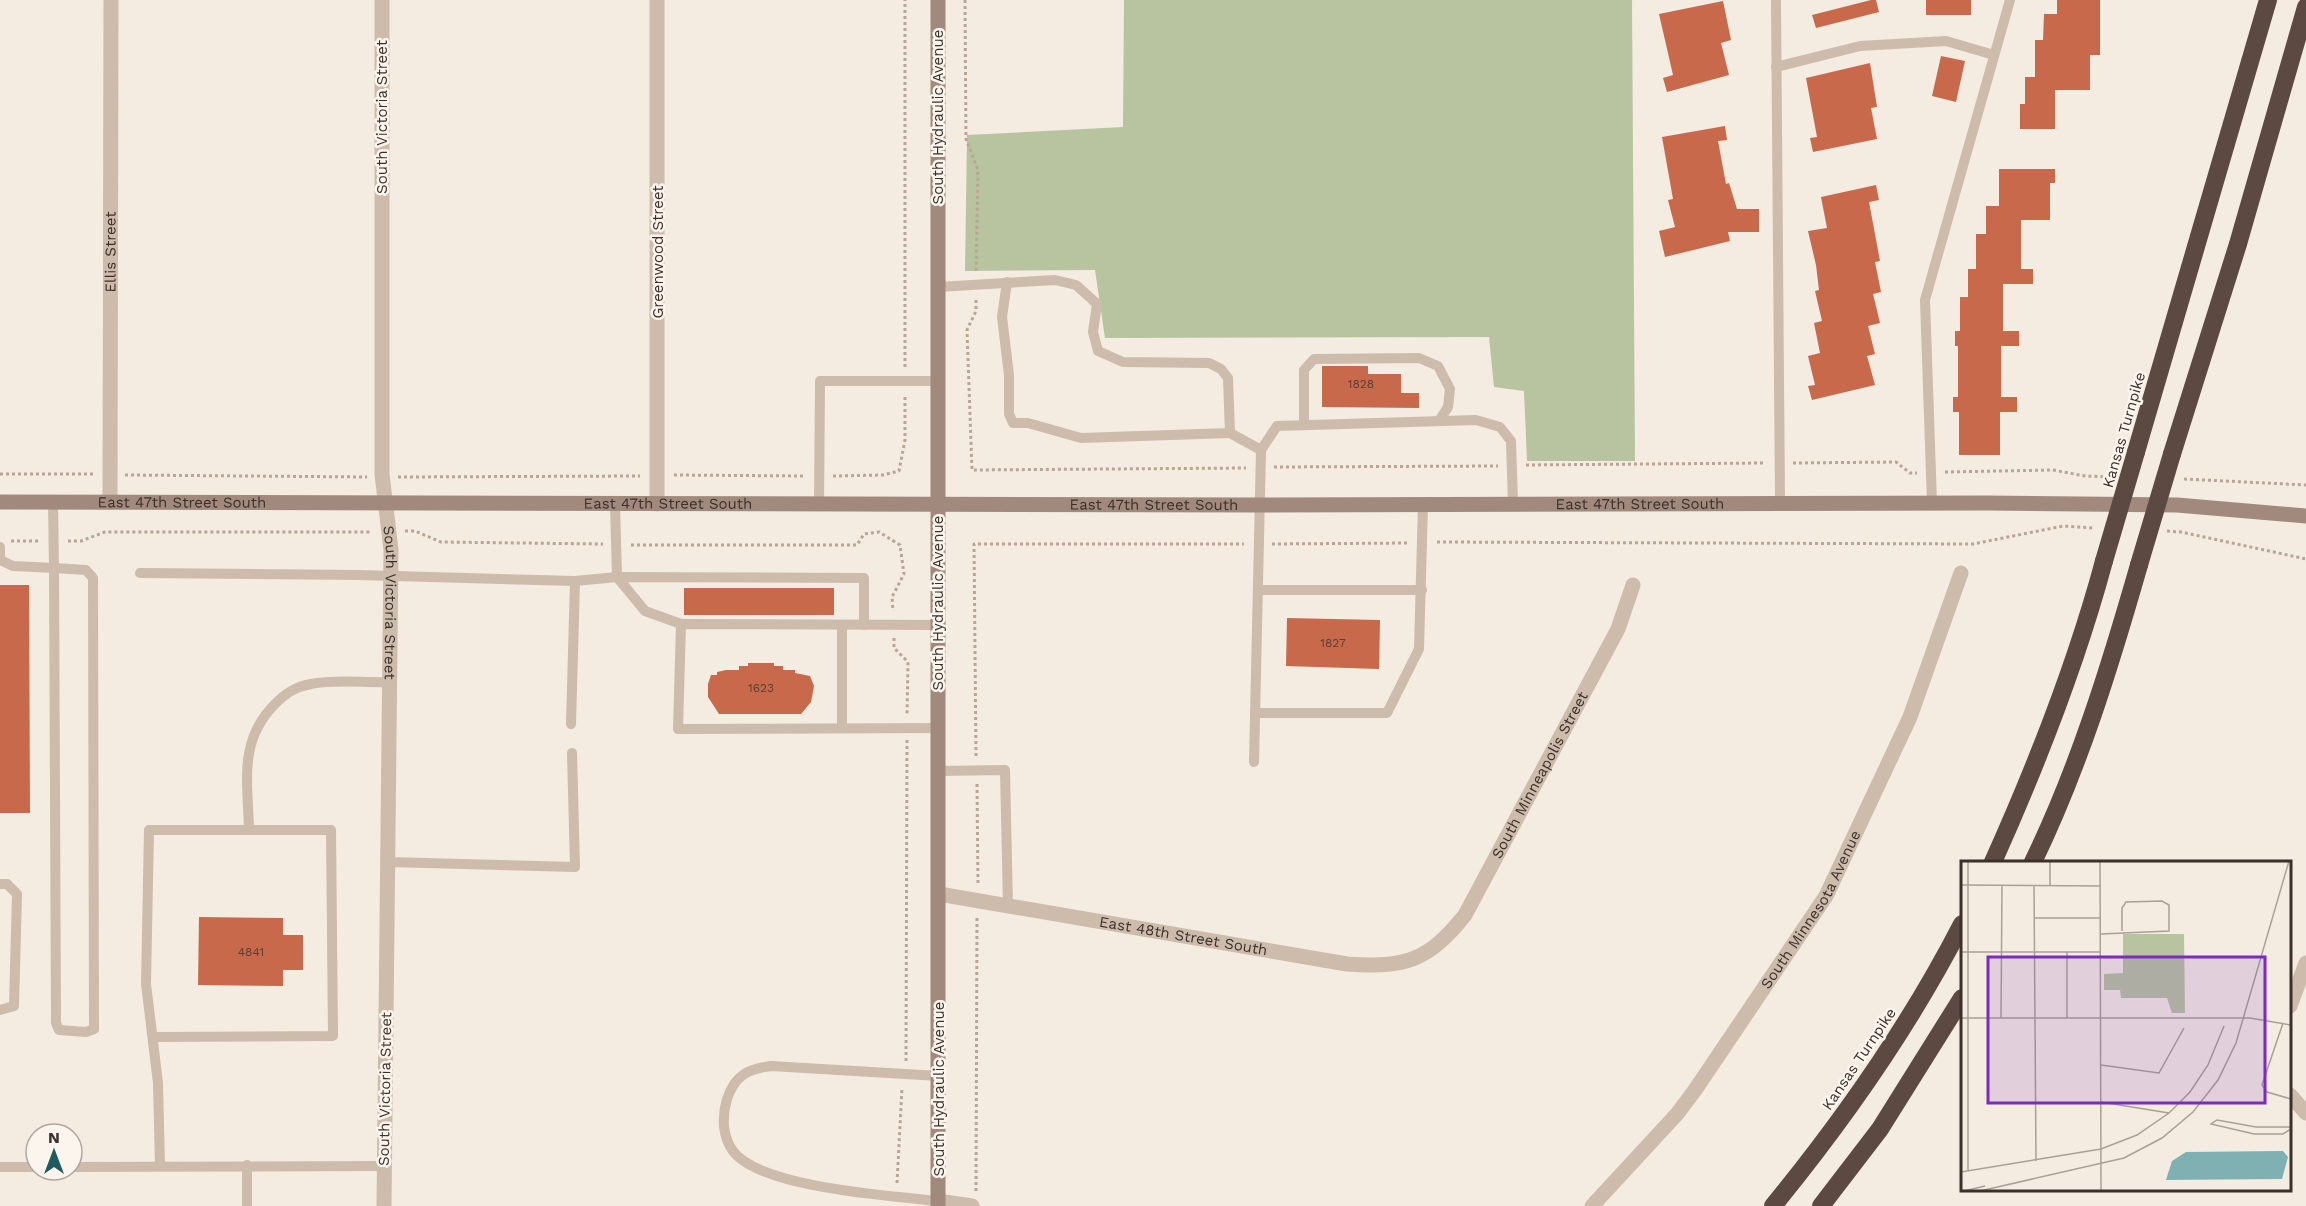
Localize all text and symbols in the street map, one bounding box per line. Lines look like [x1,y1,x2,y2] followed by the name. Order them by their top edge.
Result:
[929,30,947,204] street label: South Hydraulic Avenue
[373,39,391,194] street label: South Victoria Street
[649,185,667,319] street label: Greenwood Street
[101,211,120,293] street label: Ellis Street
[2099,370,2149,490] street label: Kansas Turnpike
[1348,377,1374,391] house number: 1828
[98,493,266,512] street label: East 47th Street South
[584,494,752,513] street label: East 47th Street South
[1556,495,1724,513] street label: East 47th Street South
[1070,496,1238,514] street label: East 47th Street South
[929,516,947,690] street label: South Hydraulic Avenue
[379,524,400,680] street label: South Victoria Street
[1320,636,1346,650] house number: 1827
[748,681,774,695] house number: 1623
[1488,688,1592,862] street label: South Minneapolis Street
[1757,828,1864,992] street label: South Minnesota Avenue
[1961,861,2291,1191] inset map
[1098,913,1269,959] street label: East 48th Street South
[238,945,264,959] house number: 4841
[930,1002,948,1176] street label: South Hydraulic Avenue
[1818,1004,1900,1114] street label: Kansas Turnpike
[375,1011,395,1166] street label: South Victoria Street
[24,1122,84,1182] north arrow
[48,1128,60,1147] text: N

